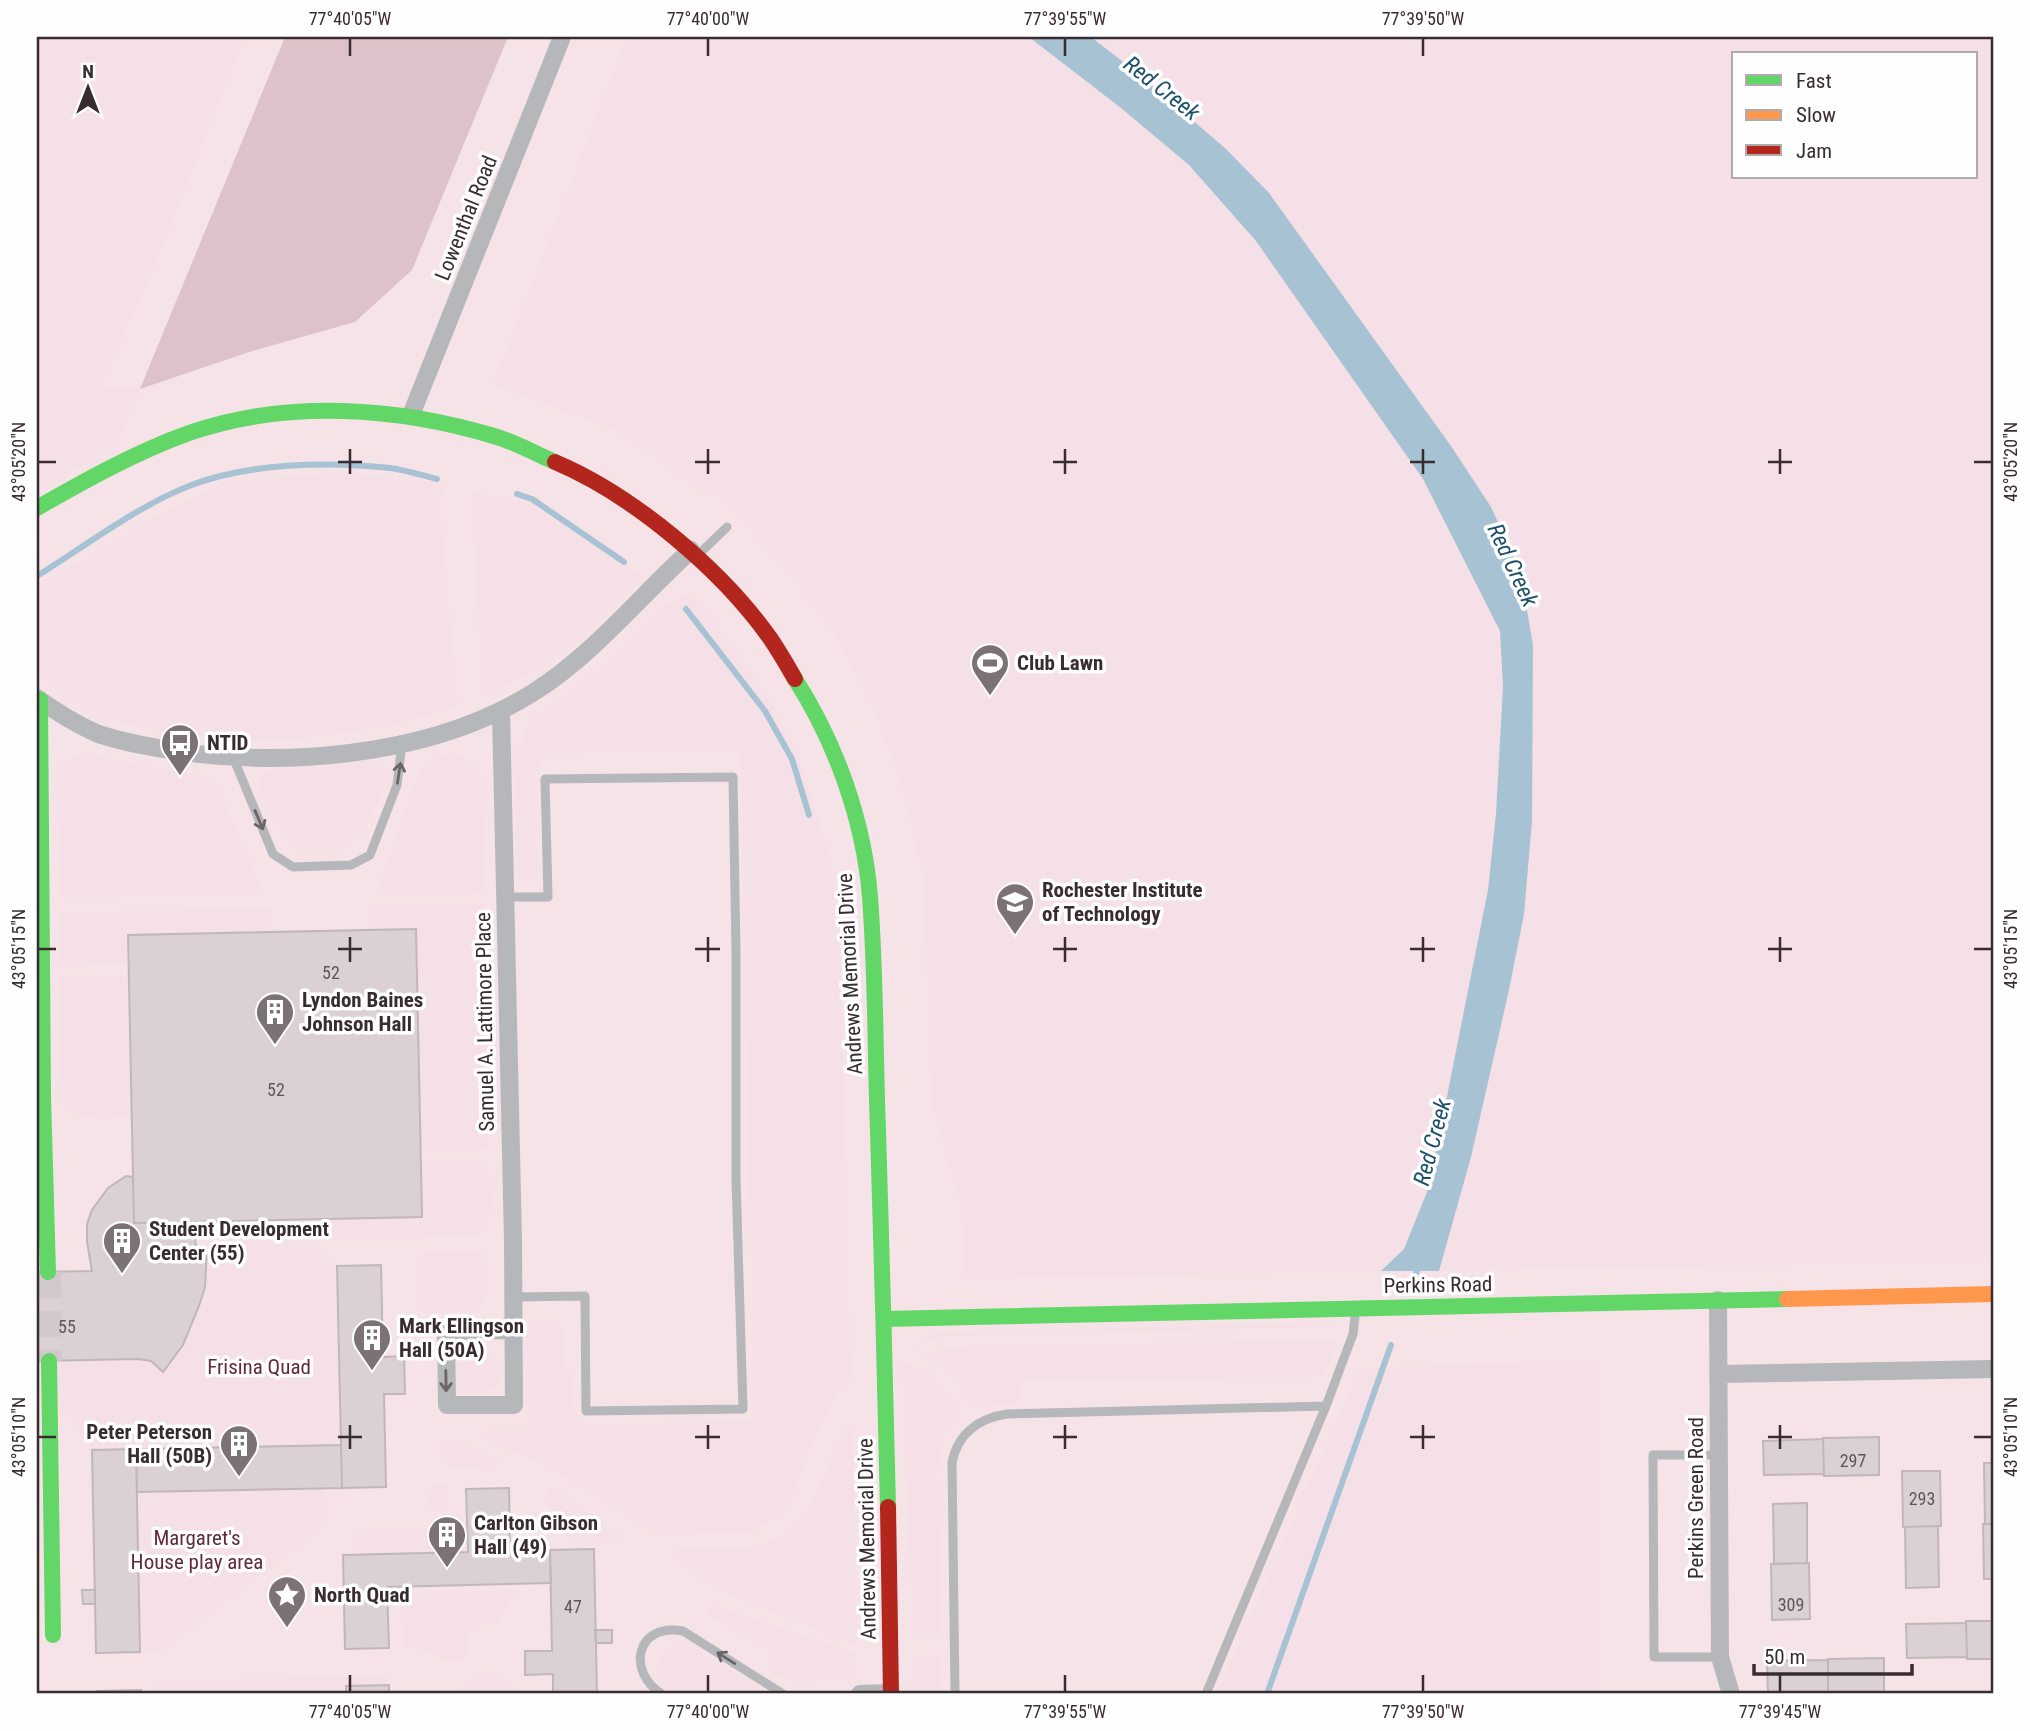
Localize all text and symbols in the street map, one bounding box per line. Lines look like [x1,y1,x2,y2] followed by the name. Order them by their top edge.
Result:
[309,8,392,29] text: 77°40'05"W
[667,8,750,29] text: 77°40'00"W
[1024,8,1107,29] text: 77°39'55"W
[1382,8,1465,29] text: 77°39'50"W
[1118,50,1206,127] water label: Red Creek
[52,52,122,122] north arrow
[1732,52,1978,178] legend
[82,60,94,83] text: N
[1796,69,1832,93] text: Fast
[1796,103,1836,127] text: Slow
[1796,139,1832,163] text: Jam
[430,152,502,284] street label: Lowenthal Road
[8,422,29,502] text: 43°05'20"N
[2000,422,2021,502] text: 43°05'20"N
[1482,519,1544,612] water label: Red Creek
[969,642,1011,697] sports icon: Club Lawn
[1017,651,1103,675] place label: Club Lawn
[159,722,201,777] bus stop icon: NTID
[207,731,249,755] place label: NTID
[393,762,406,785] one-way arrow
[253,808,266,830] one-way arrow
[833,873,867,1075] street label: Andrews Memorial Drive
[1042,878,1202,926] place label: Rochester Institute of Technology
[994,881,1036,936] school or university icon: Rochester Institute of Technology
[8,909,29,989] text: 43°05'15"N
[2000,909,2021,989] text: 43°05'15"N
[471,912,499,1132] street label: Samuel A. Lattimore Place
[322,962,340,983] house number: 52
[302,988,423,1036] place label: Lyndon Baines Johnson Hall
[254,991,296,1046] building icon: Lyndon Baines Johnson Hall
[267,1079,285,1100] house number: 52
[1408,1095,1457,1189] water label: Red Creek
[149,1217,329,1265] place label: Student Development Center (55)
[101,1220,143,1275] building icon: Student Development Center (55)
[1383,1272,1493,1298] street label: Perkins Road
[399,1314,524,1362] place label: Mark Ellingson Hall (50A)
[58,1316,76,1337] house number: 55
[351,1317,393,1372] building icon: Mark Ellingson Hall (50A)
[207,1355,311,1379] park label: Frisina Quad
[439,1369,453,1392] one-way arrow
[8,1397,29,1477] text: 43°05'10"N
[2000,1397,2021,1477] text: 43°05'10"N
[1684,1417,1708,1579] street label: Perkins Green Road
[86,1420,212,1468] place label: Peter Peterson Hall (50B)
[218,1423,260,1478] building icon: Peter Peterson Hall (50B)
[853,1438,881,1640] street label: Andrews Memorial Drive
[1840,1450,1866,1471] house number: 297
[1909,1488,1935,1509] house number: 293
[474,1511,598,1559] place label: Carlton Gibson Hall (49)
[426,1514,468,1569] building icon: Carlton Gibson Hall (49)
[131,1526,263,1574] park label: Margaret's House play area
[266,1574,308,1629] place icon: North Quad
[314,1583,410,1607] place label: North Quad
[1778,1594,1804,1615] house number: 309
[564,1596,582,1617] house number: 47
[1754,1633,1911,1677] scale bar
[1764,1645,1805,1669] text: 50 m
[716,1650,736,1664] one-way arrow
[309,1701,392,1722] text: 77°40'05"W
[667,1701,750,1722] text: 77°40'00"W
[1024,1701,1107,1722] text: 77°39'55"W
[1382,1701,1465,1722] text: 77°39'50"W
[1739,1701,1822,1722] text: 77°39'45"W

